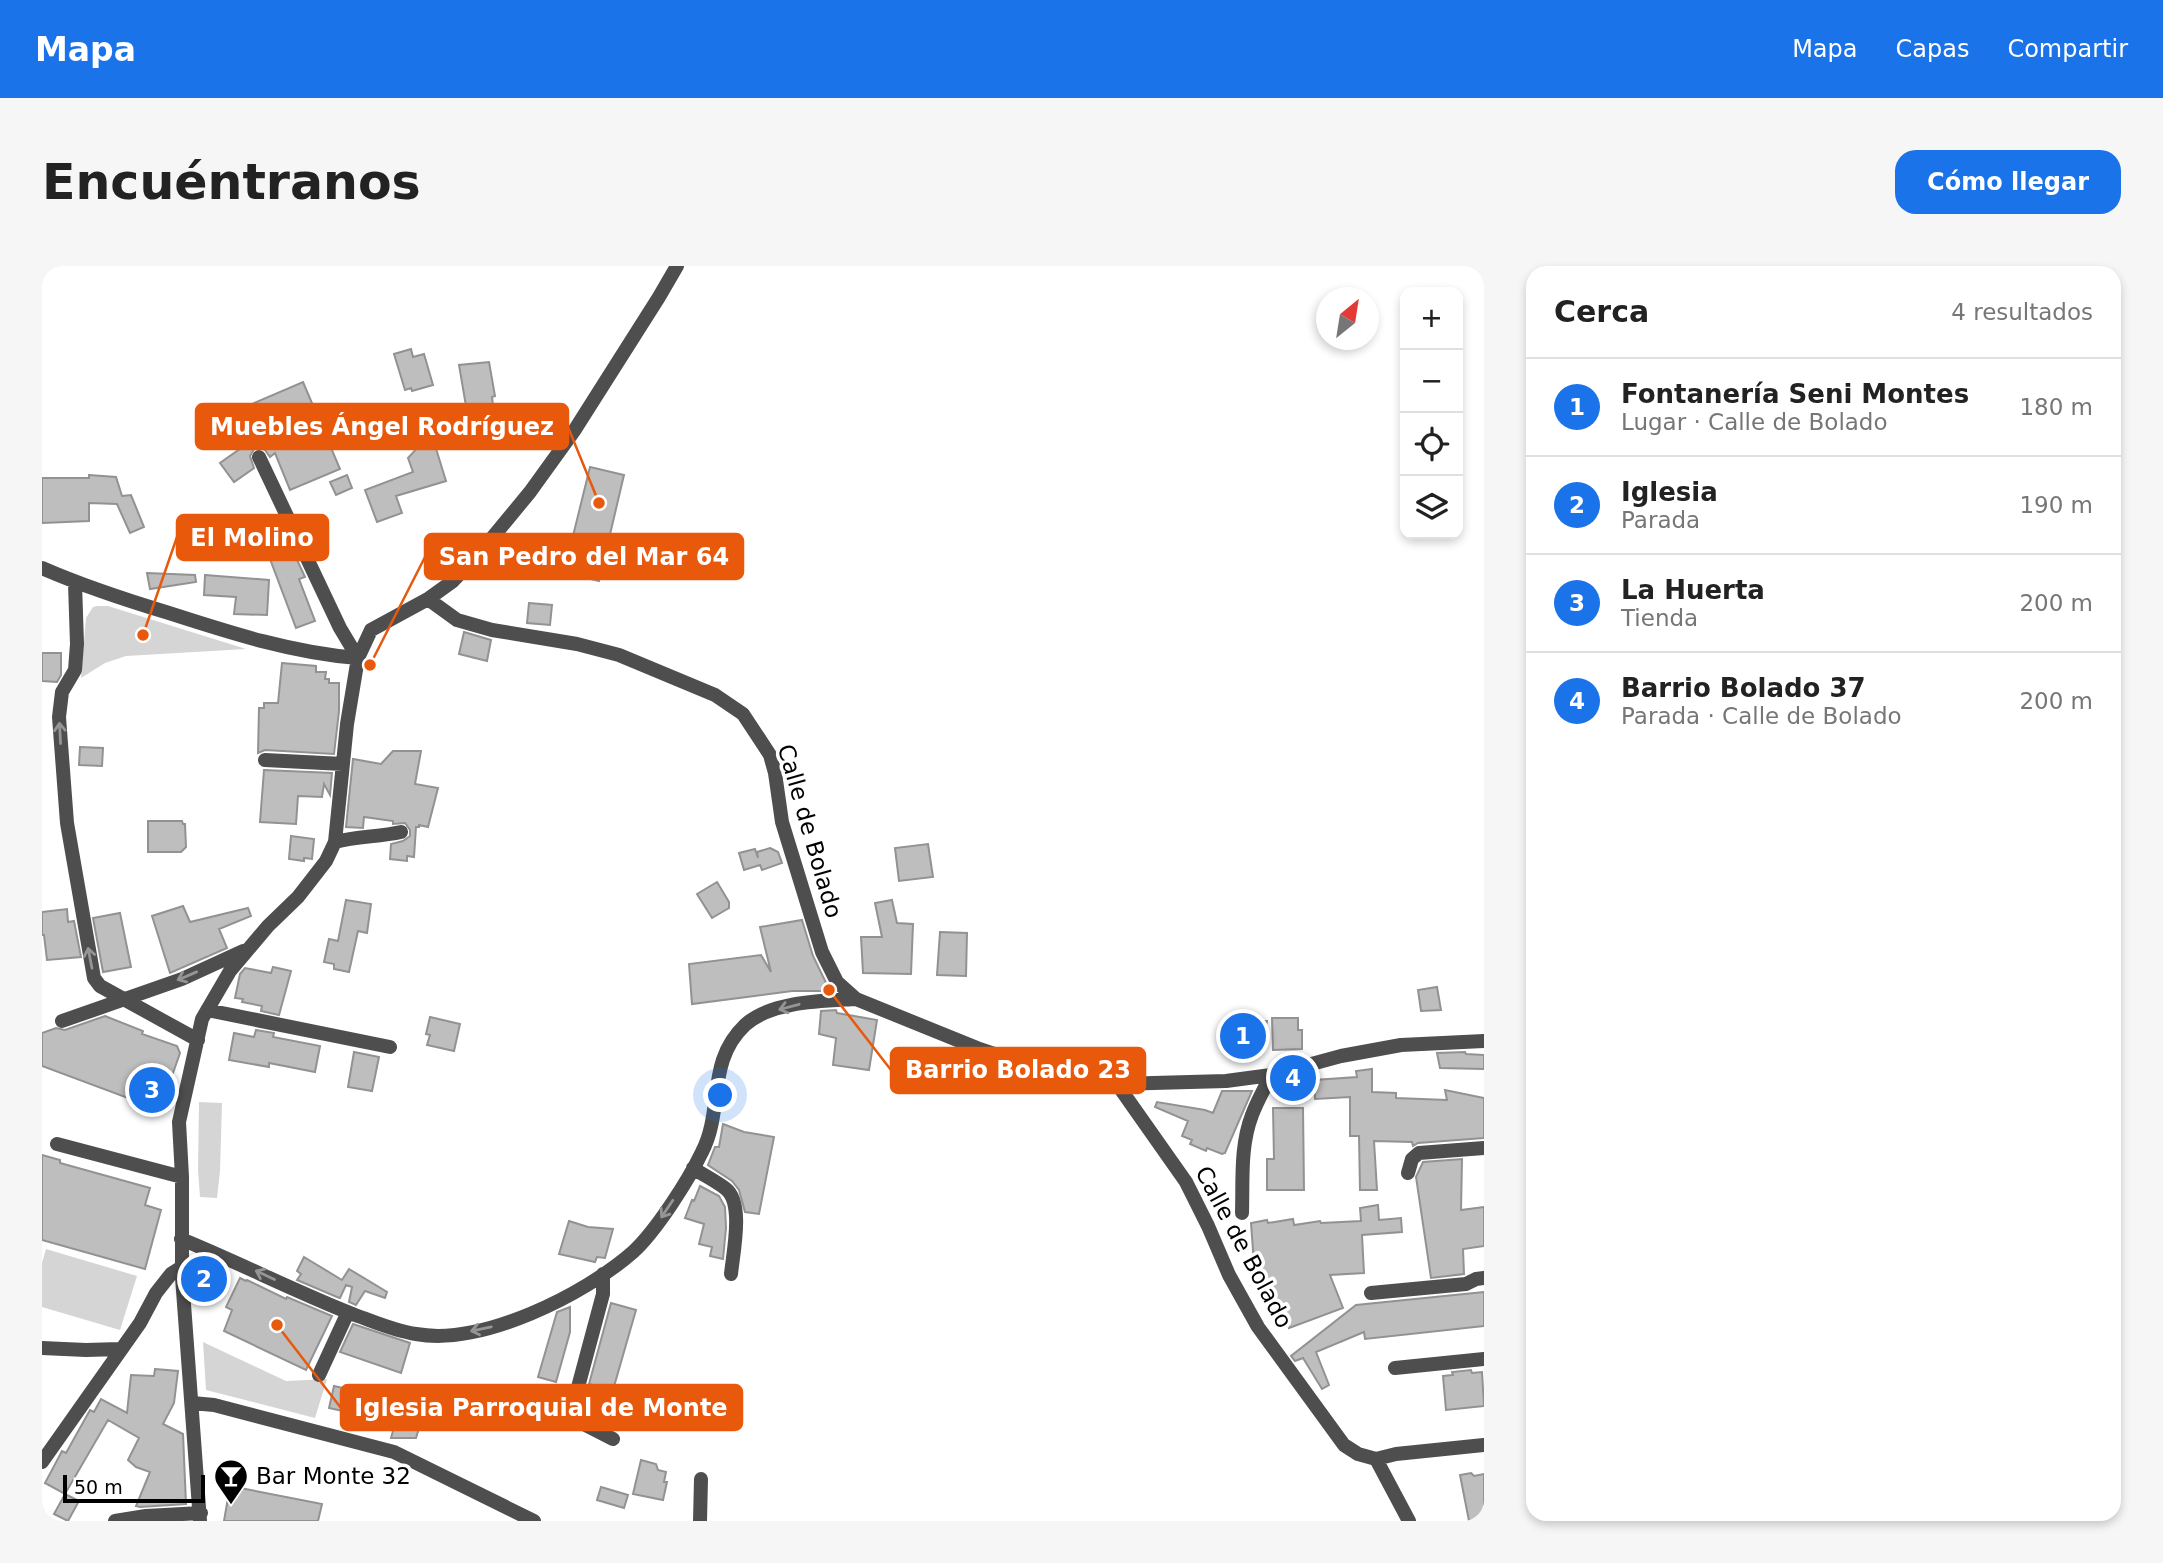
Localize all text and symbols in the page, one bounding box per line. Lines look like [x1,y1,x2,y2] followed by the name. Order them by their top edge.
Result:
[35,30,136,69] text: Mapa
[1792,35,1858,63] text: Mapa
[1896,35,1969,63] text: Capas
[2007,35,2128,63] text: Compartir
[1895,150,2121,214] button: Cómo llegar
[42,154,421,211] text: Encuéntranos
[1316,287,1379,350] north arrow
[1400,287,1463,539] map controls
[1400,287,1463,350] button: +
[1554,294,1649,329] text: Cerca
[1951,299,2093,325] text: 4 resultados
[1400,350,1463,413] button: −
[1621,379,1969,409] text: Fontanería Seni Montes
[1569,394,1585,420] text: 1
[2019,394,2093,420] text: 180 m
[196,404,568,449] callout: Muebles Ángel Rodríguez
[1621,409,1888,435] text: Lugar · Calle de Bolado
[210,412,554,441] text: Muebles Ángel Rodríguez
[1400,413,1463,476] button: locate
[1400,476,1463,539] button: layers
[1621,477,1718,507] text: Iglesia
[1569,492,1585,518] text: 2
[2019,492,2093,518] text: 190 m
[1621,507,1700,533] text: Parada
[177,515,328,560] callout: El Molino
[190,524,314,552] text: El Molino
[425,534,743,579] callout: San Pedro del Mar 64
[439,543,729,571] text: San Pedro del Mar 64
[1621,575,1765,605] text: La Huerta
[1569,590,1585,616] text: 3
[2019,590,2093,616] text: 200 m
[1621,605,1698,631] text: Tienda
[1621,673,1866,703] text: Barrio Bolado 37
[1569,688,1585,714] text: 4
[2019,688,2093,714] text: 200 m
[1621,703,1902,729] text: Parada · Calle de Bolado
[53,722,66,745] one-way arrow
[773,741,847,921] street label: Calle de Bolado
[83,947,96,970] one-way arrow
[177,970,199,983] one-way arrow
[778,1001,800,1014] one-way arrow
[1220,1010,1266,1062] pin: 1
[891,1048,1145,1093] callout: Barrio Bolado 23
[1270,1052,1316,1104] pin: 4
[905,1056,1131,1084] text: Barrio Bolado 23
[129,1064,175,1116] pin: 3
[703,1078,737,1112] your location
[1190,1162,1298,1332] street label: Calle de Bolado
[660,1198,674,1218] one-way arrow
[181,1253,227,1305] pin: 2
[255,1268,276,1281] one-way arrow
[470,1323,493,1337] one-way arrow
[341,1385,742,1430] callout: Iglesia Parroquial de Monte
[354,1394,728,1422] text: Iglesia Parroquial de Monte
[212,1457,250,1506] bar icon: Bar Monte 32
[256,1463,411,1489] place label: Bar Monte 32
[63,1472,205,1504] scale bar
[74,1476,123,1498] text: 50 m

